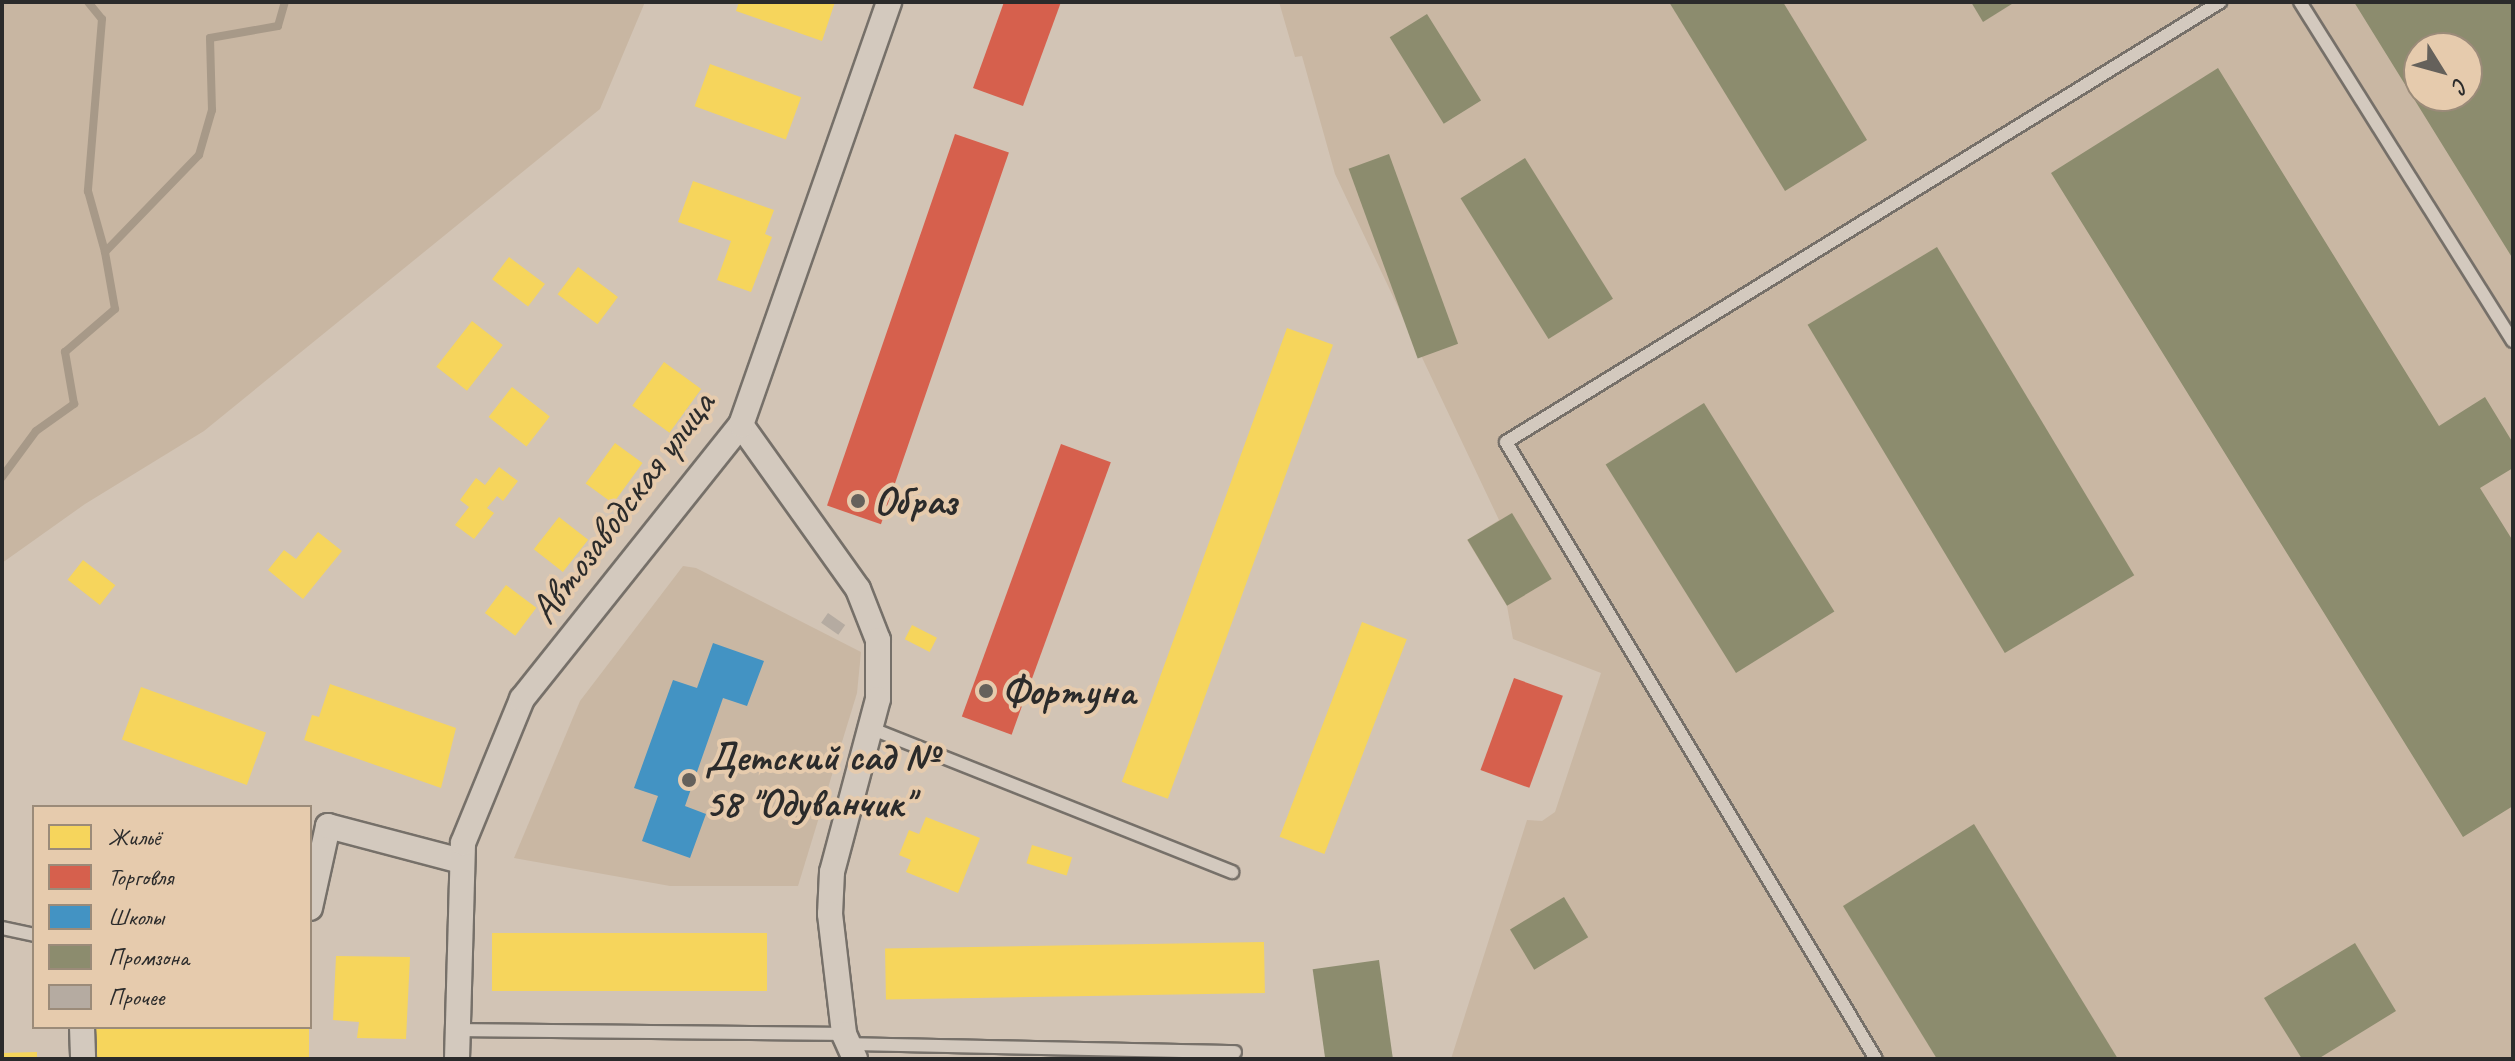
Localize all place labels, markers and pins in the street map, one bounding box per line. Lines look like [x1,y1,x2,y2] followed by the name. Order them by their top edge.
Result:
[874,477,957,525] place label: Образ
[849,492,867,510] marker: Образ
[1002,667,1135,715] place label: Фортуна
[977,682,995,700] marker: Фортуна
[705,733,937,827] place label: Детский сад № 58 "Одуванчик"
[680,771,698,789] marker: Детский сад № 58 "Одуванчик"

